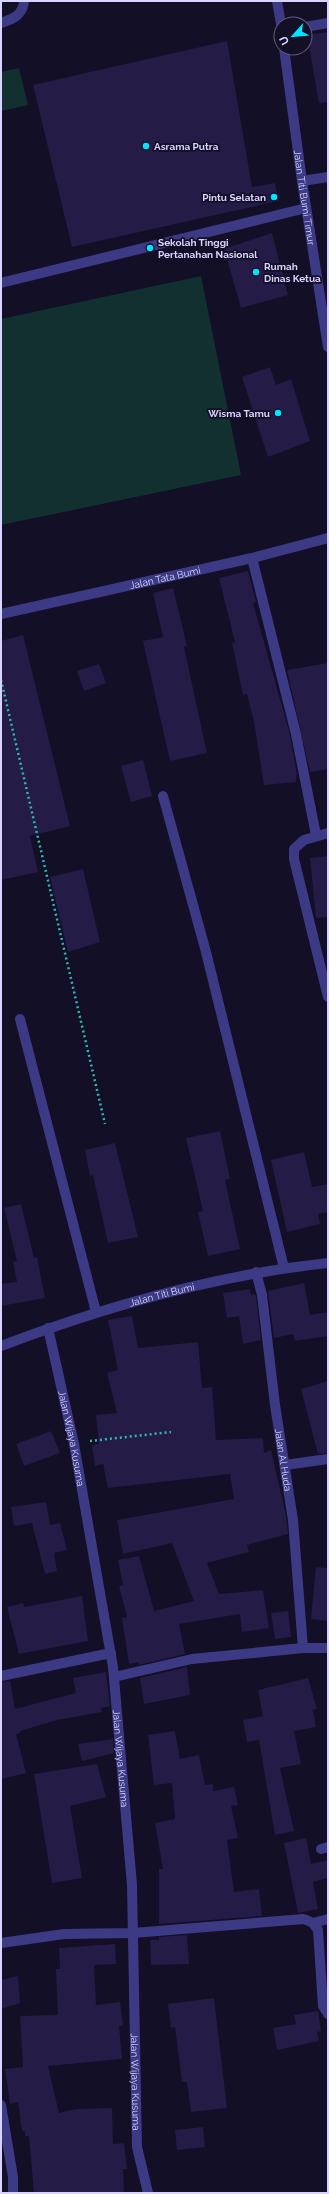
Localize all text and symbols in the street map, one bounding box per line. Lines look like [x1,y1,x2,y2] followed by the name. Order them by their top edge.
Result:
[273,16,313,56] north arrow
[277,34,292,47] text: U
[141,141,151,151] marker: Asrama Putra
[154,141,219,152] place label: Asrama Putra
[292,149,317,246] street label: Jalan Titi Bumi Timur
[202,192,266,203] place label: Pintu Selatan
[269,192,279,202] marker: Pintu Selatan
[158,237,258,260] place label: Sekolah Tinggi Pertanahan Nasional
[145,243,155,253] marker: Sekolah Tinggi Pertanahan Nasional
[264,261,321,284] place label: Rumah Dinas Ketua
[251,267,261,277] marker: Rumah Dinas Ketua
[208,408,270,419] place label: Wisma Tamu
[273,408,283,418] marker: Wisma Tamu
[129,565,202,591] street label: Jalan Tata Bumi
[128,1281,196,1309] street label: Jalan Titi Bumi
[56,1390,86,1487] street label: Jalan Wijaya Kusuma
[273,1428,293,1492] street label: Jalan Al Huda
[111,1709,130,1808] street label: Jalan Wijaya Kusuma
[129,2033,142,2131] street label: Jalan Wijaya Kusuma

